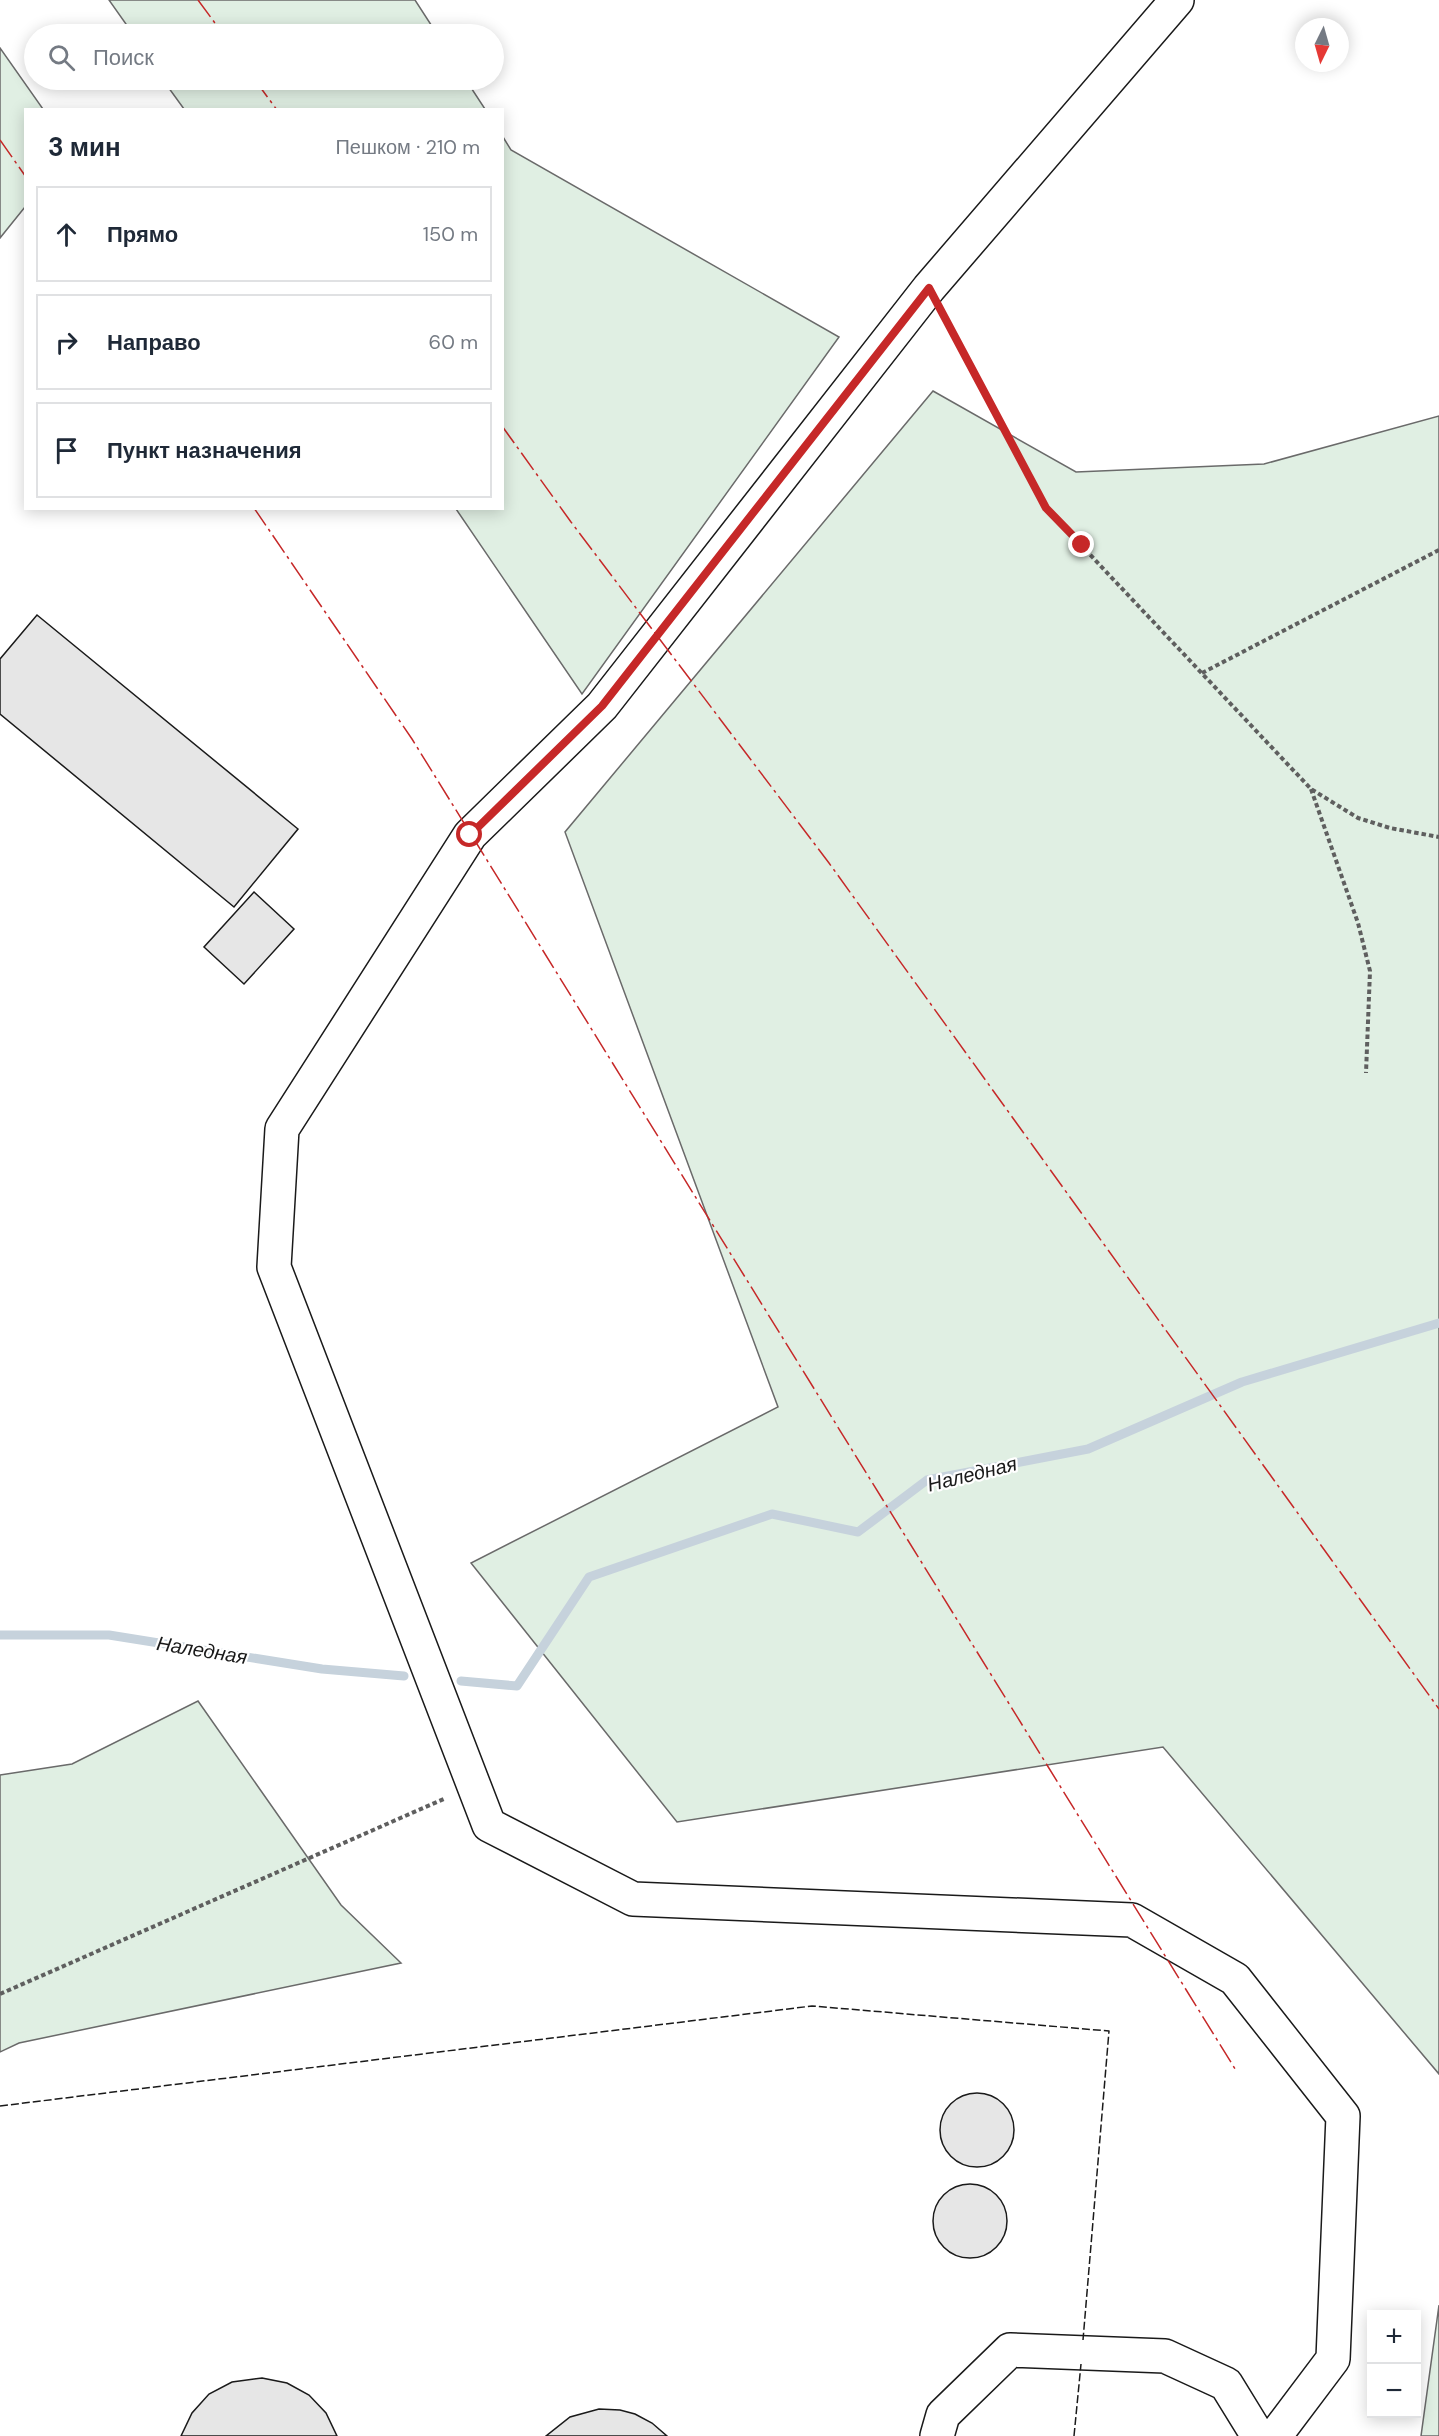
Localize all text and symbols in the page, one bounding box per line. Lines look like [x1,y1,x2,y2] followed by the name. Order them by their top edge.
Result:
[1295,18,1349,72] north arrow
[24,24,504,90] search box
[45,41,78,74] icon: search
[93,43,154,72] text: Поиск
[48,130,121,164] text: 3 мин
[335,134,480,160] text: Пешком · 210 m
[50,218,83,251] icon: ahead
[107,220,178,249] text: Прямо
[423,221,478,247] text: 150 m
[50,326,83,359] icon: right
[107,328,201,357] text: Направо
[429,329,478,355] text: 60 m
[50,434,83,467] icon: arrive
[107,436,302,465] text: Пункт назначения
[1068,531,1094,557] route end
[456,821,482,847] route start
[925,1450,1020,1498] water label: Наледная
[155,1630,249,1670] water label: Наледная
[1367,2310,1421,2418] map controls
[1367,2310,1421,2364] button: +
[1367,2364,1421,2418] button: −

